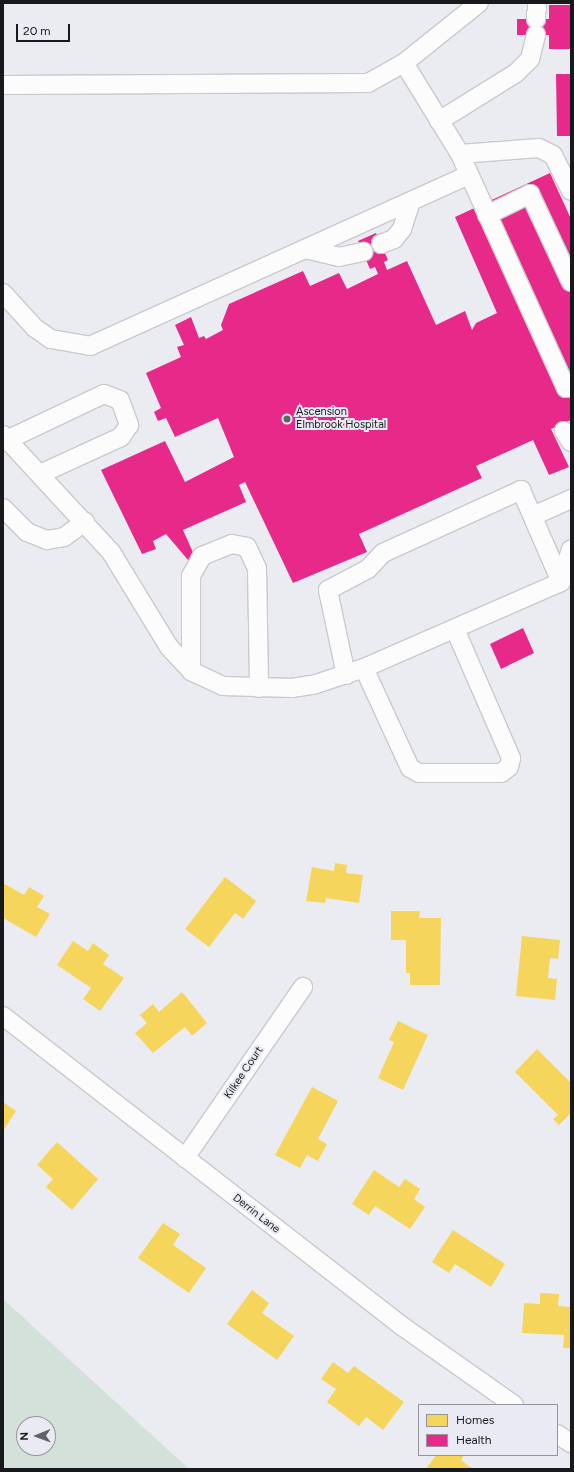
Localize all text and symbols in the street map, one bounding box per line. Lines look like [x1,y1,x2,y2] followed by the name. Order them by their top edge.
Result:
[18,16,72,42] scale bar
[23,24,51,38] text: 20 m
[296,406,386,432] place label: Ascension Elmbrook Hospital
[281,413,293,425] marker: Ascension Elmbrook Hospital
[222,1044,266,1102] street label: Kilkee Court
[230,1192,282,1236] street label: Derrin Lane
[418,1404,558,1456] legend
[456,1413,494,1427] text: Homes
[16,1416,56,1456] north arrow
[18,1432,31,1441] text: N
[456,1433,492,1447] text: Health

